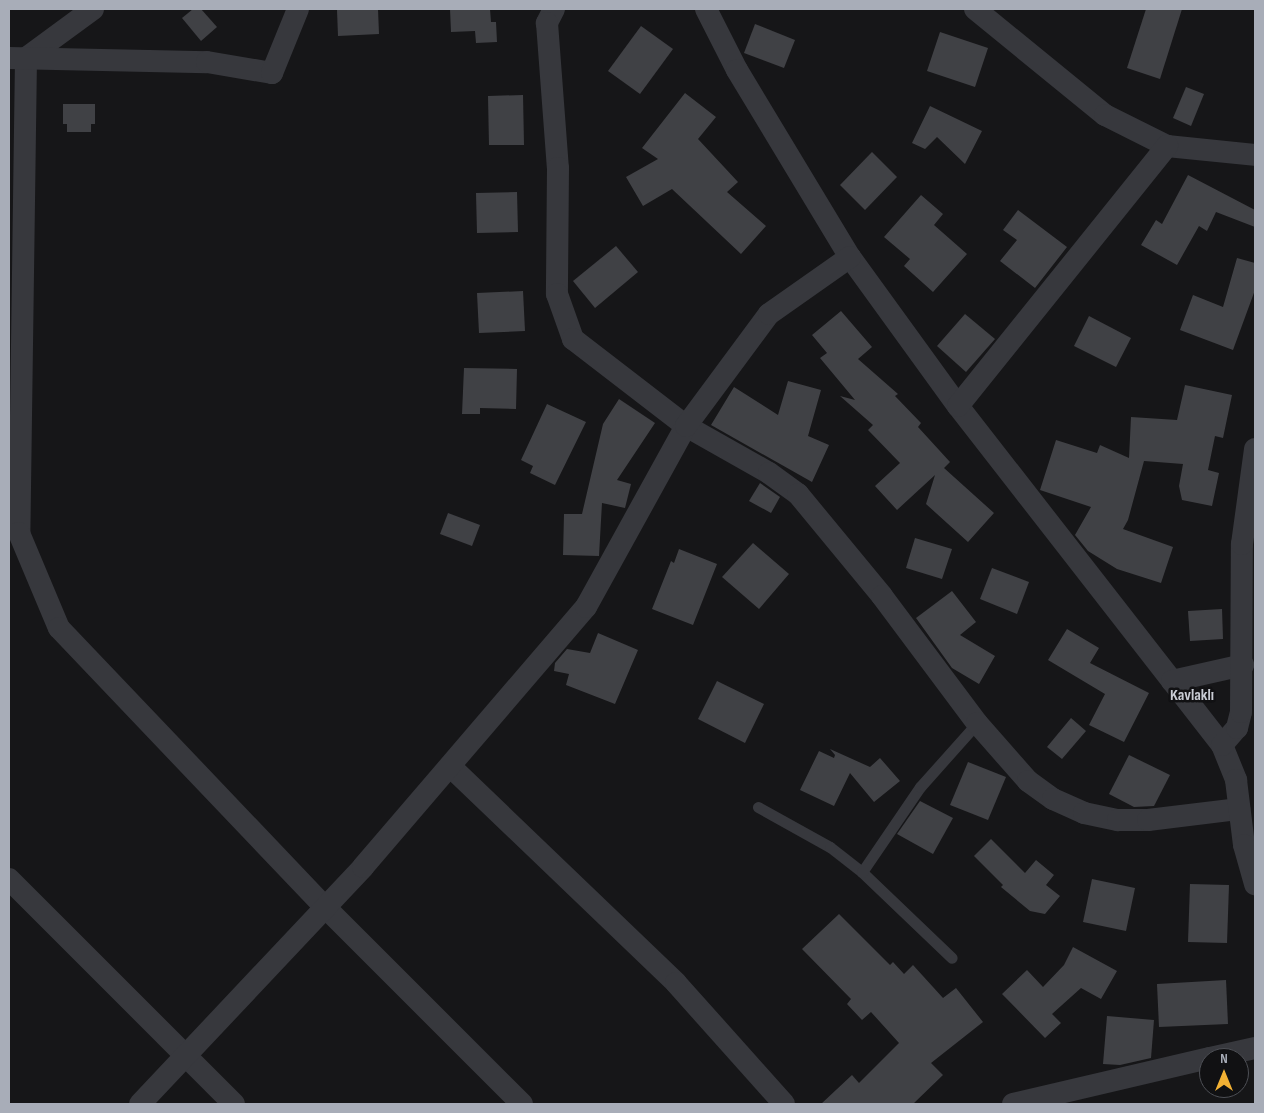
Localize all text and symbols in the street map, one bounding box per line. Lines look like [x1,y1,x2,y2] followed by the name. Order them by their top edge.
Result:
[1170,686,1214,706] district label: Kavlaklı
[1199,1048,1249,1098] north arrow
[1220,1050,1228,1067] text: N

